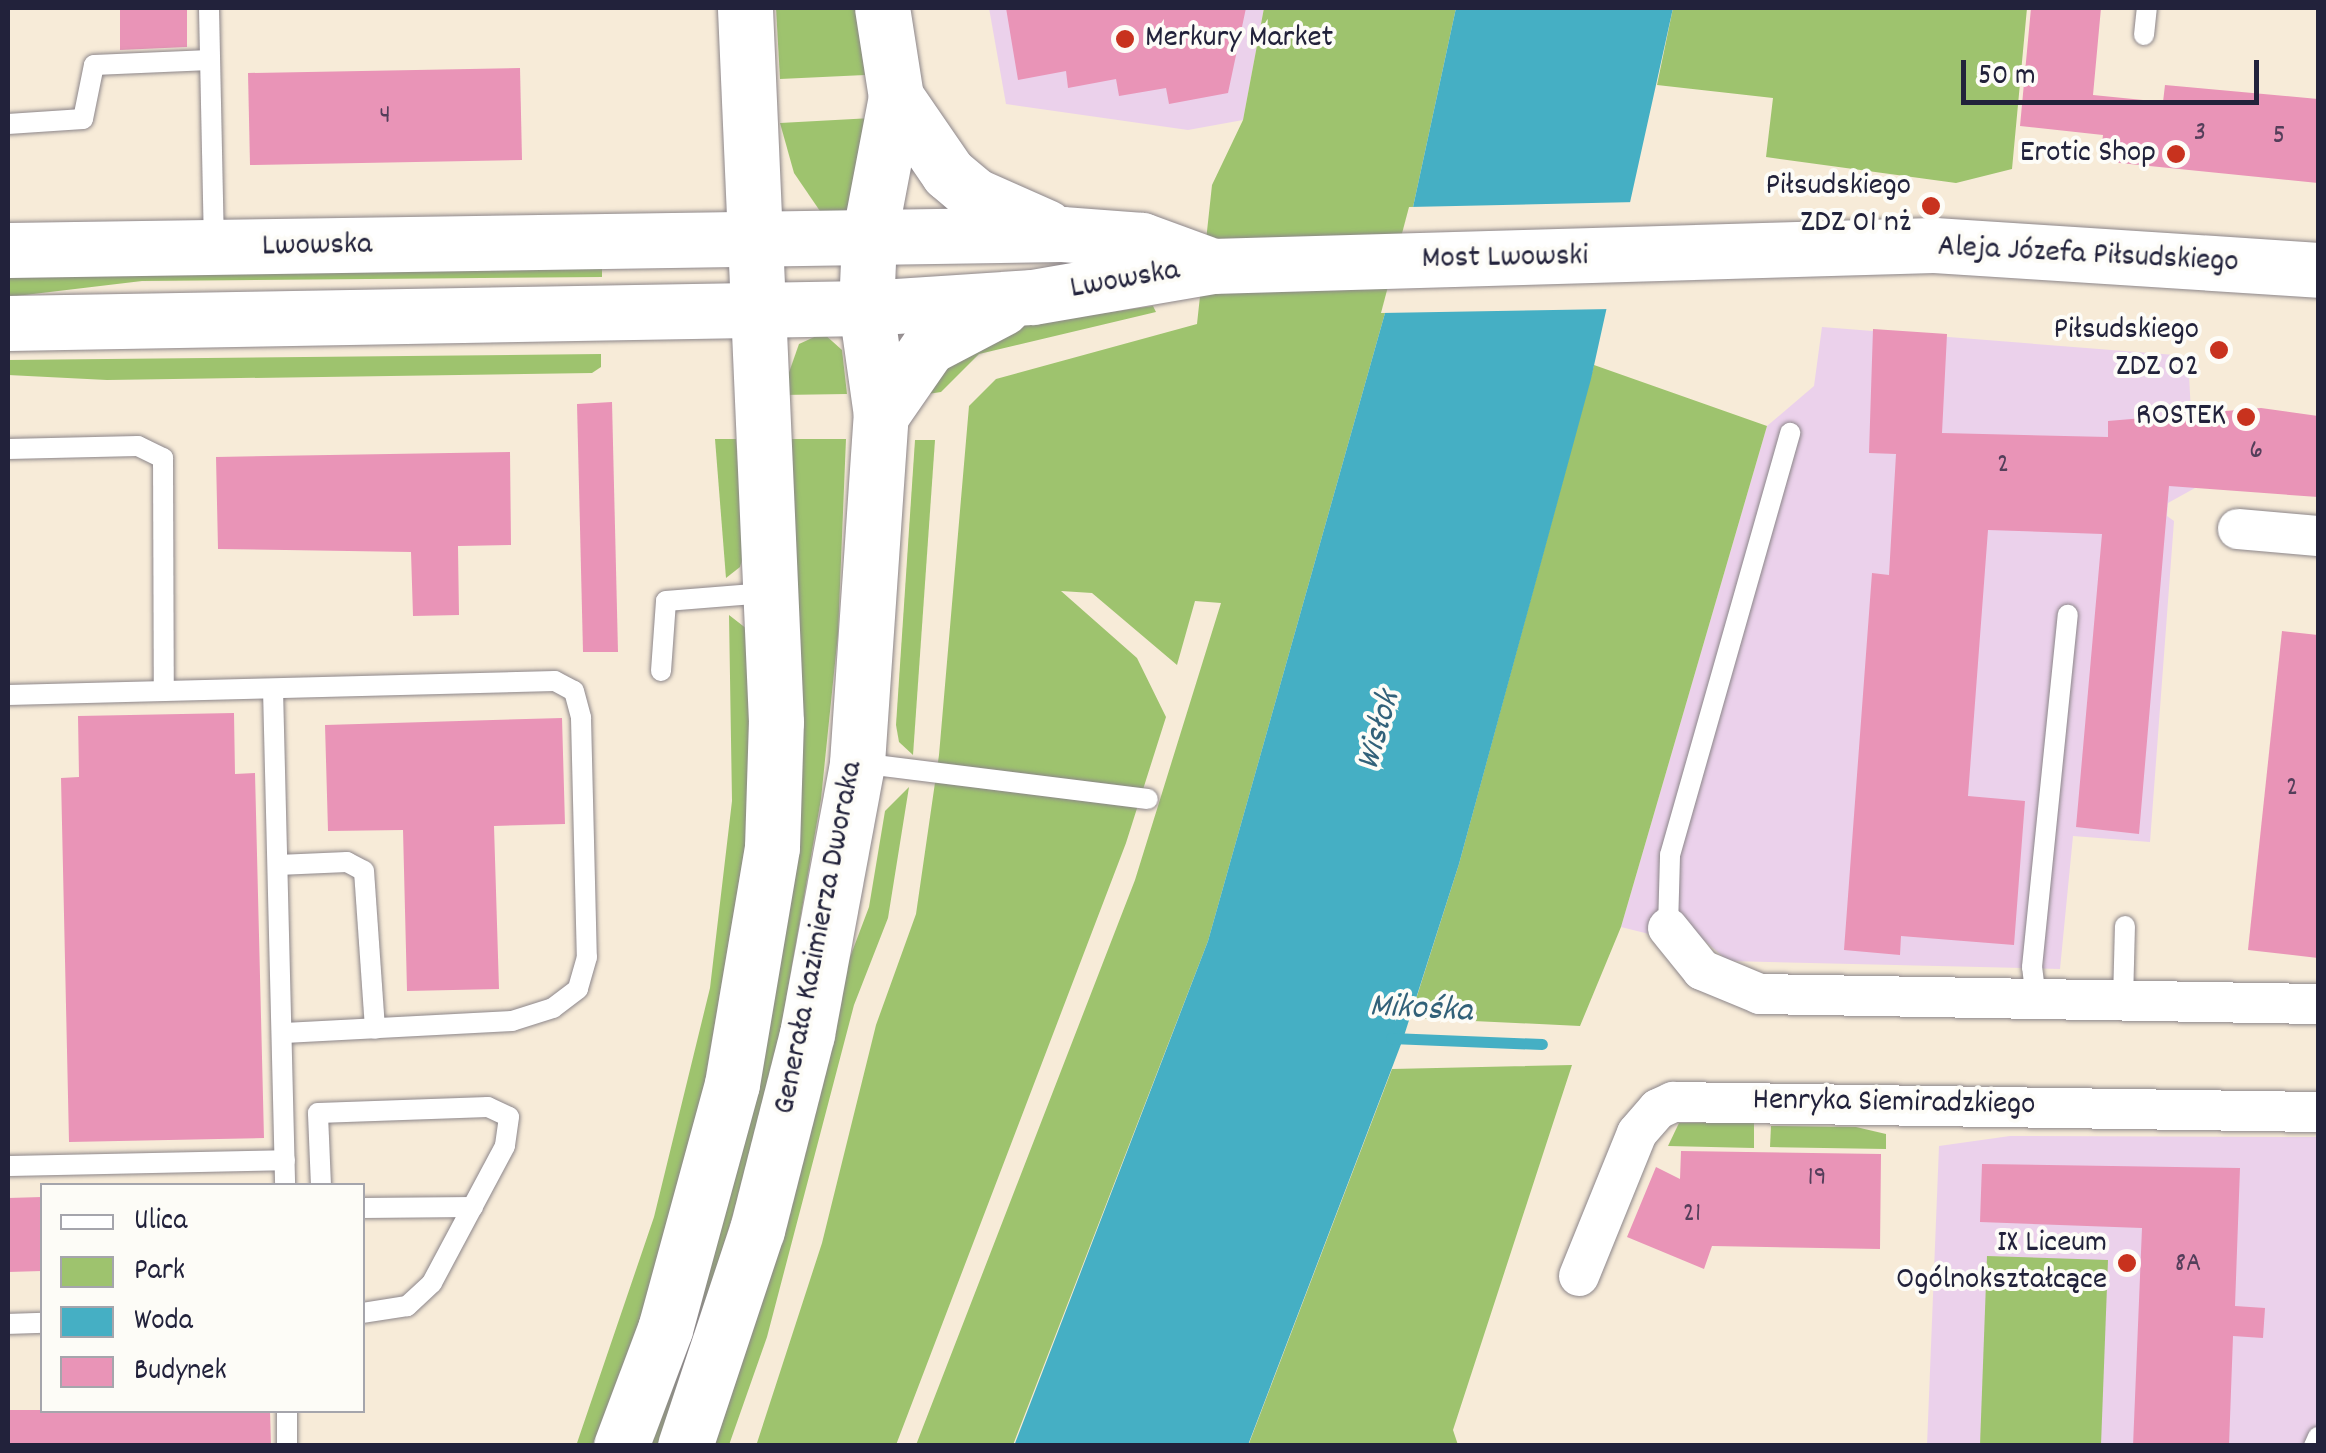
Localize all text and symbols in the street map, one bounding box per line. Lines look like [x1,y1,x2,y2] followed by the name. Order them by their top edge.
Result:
[1145,20,1333,58] place label: Merkury Market
[1114,28,1136,50] marker: Merkury Market
[1966,40,2264,102] scale bar
[1978,56,2036,99] text: 50 m
[379,100,391,134] house number: 4
[2194,117,2206,151] house number: 3
[2273,120,2285,154] house number: 5
[2020,135,2156,173] place label: Erotic Shop
[2165,143,2187,165] marker: Erotic Shop
[1765,169,1911,244] place label: Piłsudskiego ZDZ 01 nż
[1920,195,1942,217] marker: Piłsudskiego ZDZ 01 nż
[262,227,372,267] street label: Lwowska
[1937,229,2239,283] street label: Aleja Józefa Piłsudskiego
[1421,238,1589,280] street label: Most Lwowski
[1067,253,1183,309] street label: Lwowska
[2053,313,2199,388] place label: Piłsudskiego ZDZ 02
[2208,339,2230,361] marker: Piłsudskiego ZDZ 02
[2136,398,2226,436] place label: ROSTEK
[2235,406,2257,428] marker: ROSTEK
[2249,435,2263,469] house number: 6
[1997,449,2009,483] house number: 2
[1349,687,1411,775] water label: Wisłok
[767,758,873,1118] street label: Generała Kazimierza Dworaka
[2286,772,2298,806] house number: 2
[1369,986,1473,1034] water label: Mikośka
[1752,1082,2036,1126] street label: Henryka Siemiradzkiego
[1808,1162,1826,1196] house number: 19
[40,1183,365,1413] legend
[1683,1198,1701,1232] house number: 21
[134,1201,187,1244] text: Ulica
[1896,1226,2107,1301] place label: IX Liceum Ogólnokształcące
[2175,1248,2201,1282] house number: 8A
[134,1251,185,1294] text: Park
[2116,1252,2138,1274] marker: IX Liceum Ogólnokształcące
[134,1301,193,1344] text: Woda
[134,1351,227,1394] text: Budynek

